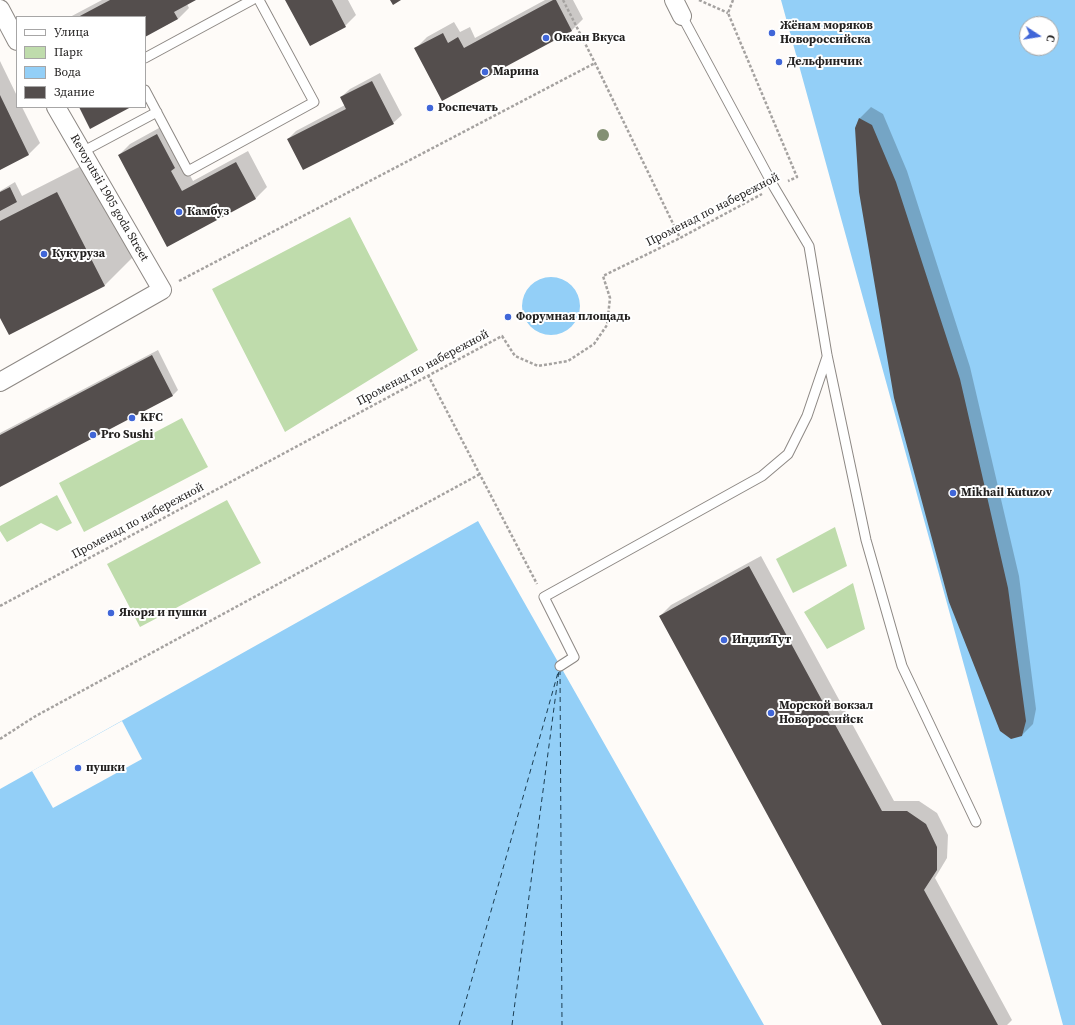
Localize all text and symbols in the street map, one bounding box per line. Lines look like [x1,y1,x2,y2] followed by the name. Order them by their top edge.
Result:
[16,16,146,108] legend
[1019,16,1059,56] north arrow
[780,19,873,47] place label: Жёнам моряков Новороссийска
[54,24,89,40] text: Улица
[767,28,777,38] marker: Жёнам моряков Новороссийска
[554,31,625,45] place label: Океан Вкуса
[541,33,551,43] marker: Океан Вкуса
[1042,33,1058,43] text: С
[54,44,83,60] text: Парк
[787,55,862,69] place label: Дельфинчик
[774,57,784,67] marker: Дельфинчик
[54,64,81,80] text: Вода
[493,65,539,79] place label: Марина
[480,67,490,77] marker: Марина
[54,84,95,100] text: Здание
[438,101,498,115] place label: Роспечать
[425,103,435,113] marker: Роспечать
[67,132,151,264] street label: Revoyutsii 1905 goda Street
[644,170,782,250] street label: Променад по набережной
[187,205,229,219] place label: Камбуз
[174,207,184,217] marker: Камбуз
[52,247,105,261] place label: Кукуруза
[39,249,49,259] marker: Кукуруза
[516,310,630,324] place label: Форумная площадь
[503,312,513,322] marker: Форумная площадь
[354,327,492,409] street label: Променад по набережной
[140,411,163,425] place label: KFC
[127,413,137,423] marker: KFC
[101,428,153,442] place label: Pro Sushi
[88,430,98,440] marker: Pro Sushi
[69,480,207,562] street label: Променад по набережной
[961,486,1052,500] place label: Mikhail Kutuzov
[948,488,958,498] marker: Mikhail Kutuzov
[119,606,207,620] place label: Якоря и пушки
[106,608,116,618] marker: Якоря и пушки
[732,633,791,647] place label: ИндияТут
[719,635,729,645] marker: ИндияТут
[779,699,873,727] place label: Морской вокзал Новороссийск
[766,708,776,718] marker: Морской вокзал Новороссийск
[86,761,125,775] place label: пушки
[73,763,83,773] marker: пушки

